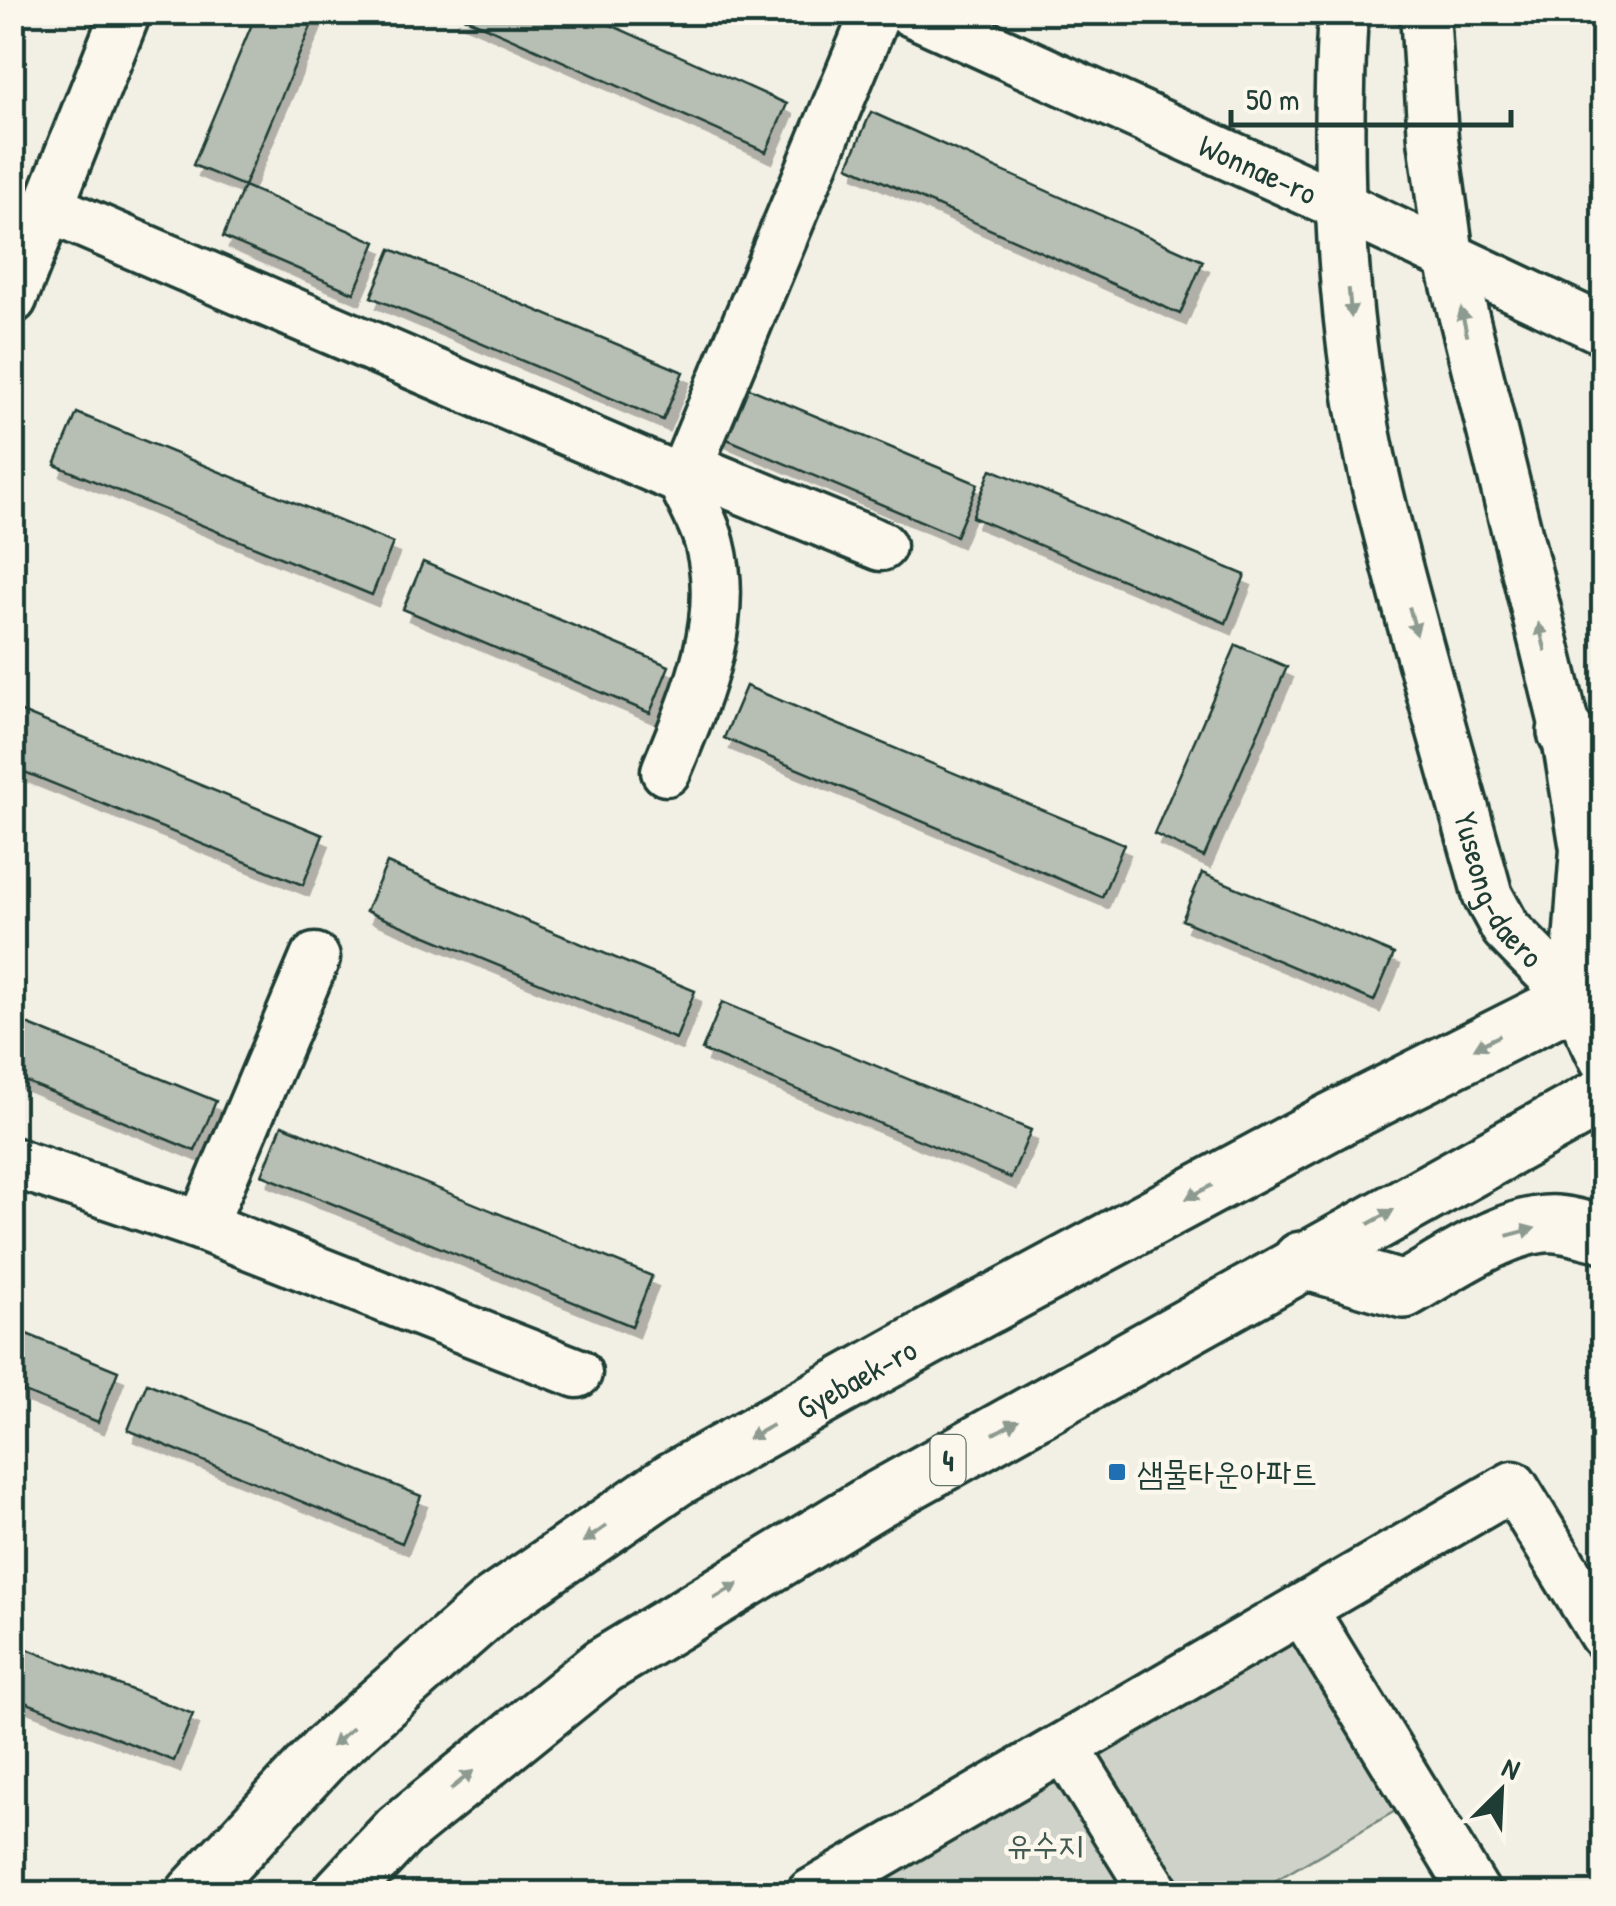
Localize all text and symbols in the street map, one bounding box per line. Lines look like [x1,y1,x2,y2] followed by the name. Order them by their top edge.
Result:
[1231,65,1511,127] scale bar
[1246,79,1299,119] text: 50 m
[1192,123,1324,214] street label: Wonnae-ro
[1342,288,1358,320] one-way arrow
[1455,306,1471,337] one-way arrow
[1406,606,1422,637] one-way arrow
[1534,621,1550,652] one-way arrow
[1444,807,1553,977] street label: Yuseong-daero
[1472,1033,1501,1050] one-way arrow
[1184,1184,1213,1201] one-way arrow
[1367,1208,1396,1225] one-way arrow
[1505,1223,1536,1239] one-way arrow
[788,1327,924,1429] street label: Gyebaek-ro
[992,1418,1021,1435] one-way arrow
[746,1422,774,1440] one-way arrow
[930,1435,966,1485] road number: 4
[1137,1451,1317,1494] place label: 샘물타운아파트
[1106,1461,1128,1483] marker: 샘물타운아파트
[582,1524,608,1543] one-way arrow
[712,1583,740,1600] one-way arrow
[330,1726,355,1748] one-way arrow
[1451,1741,1551,1841] north arrow
[1497,1748,1526,1789] text: N
[450,1770,475,1791] one-way arrow
[1006,1823,1084,1866] park label: 유수지

